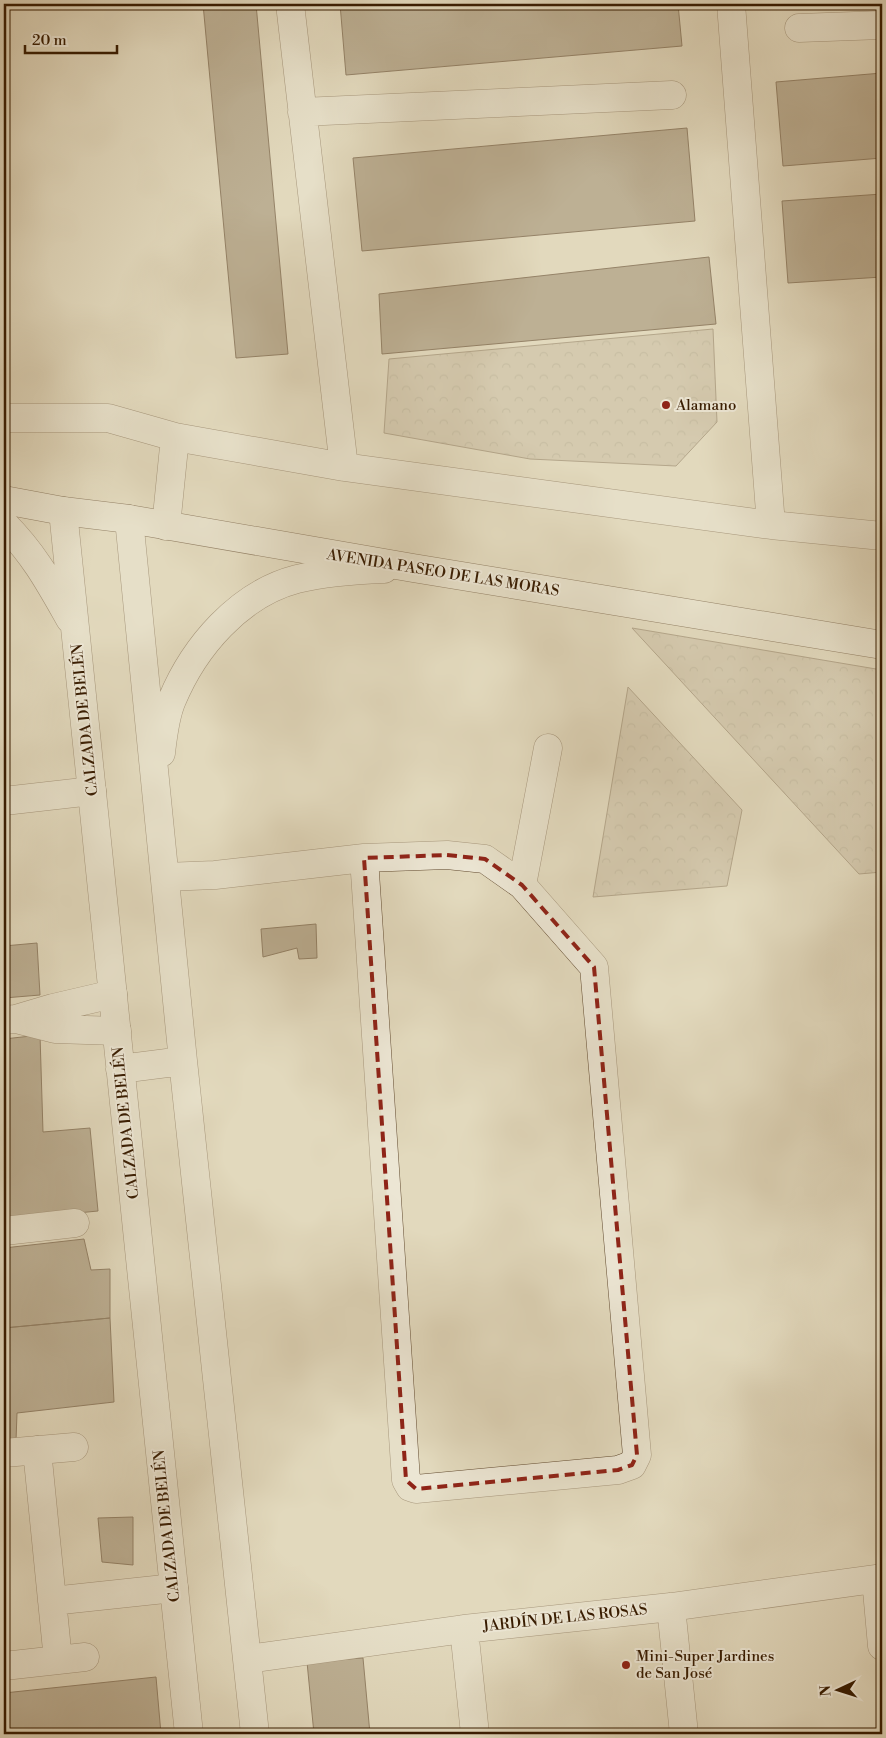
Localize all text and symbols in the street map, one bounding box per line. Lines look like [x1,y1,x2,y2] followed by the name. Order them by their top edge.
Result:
[25,22,118,54] scale bar
[32,31,67,50] text: 20 m
[675,396,736,415] place label: Alamano
[660,399,672,411] marker: Alamano
[324,545,561,601] street label: AVENIDA PASEO DE LAS MORAS
[67,643,102,797] street label: CALZADA DE BELÉN
[108,1046,143,1200] street label: CALZADA DE BELÉN
[149,1449,184,1603] street label: CALZADA DE BELÉN
[481,1599,648,1636] street label: JARDÍN DE LAS ROSAS
[636,1647,774,1683] place label: Mini-Super Jardines de San José
[620,1659,632,1671] marker: Mini-Super Jardines de San José
[814,1666,864,1716] north arrow
[817,1685,835,1697] text: N

